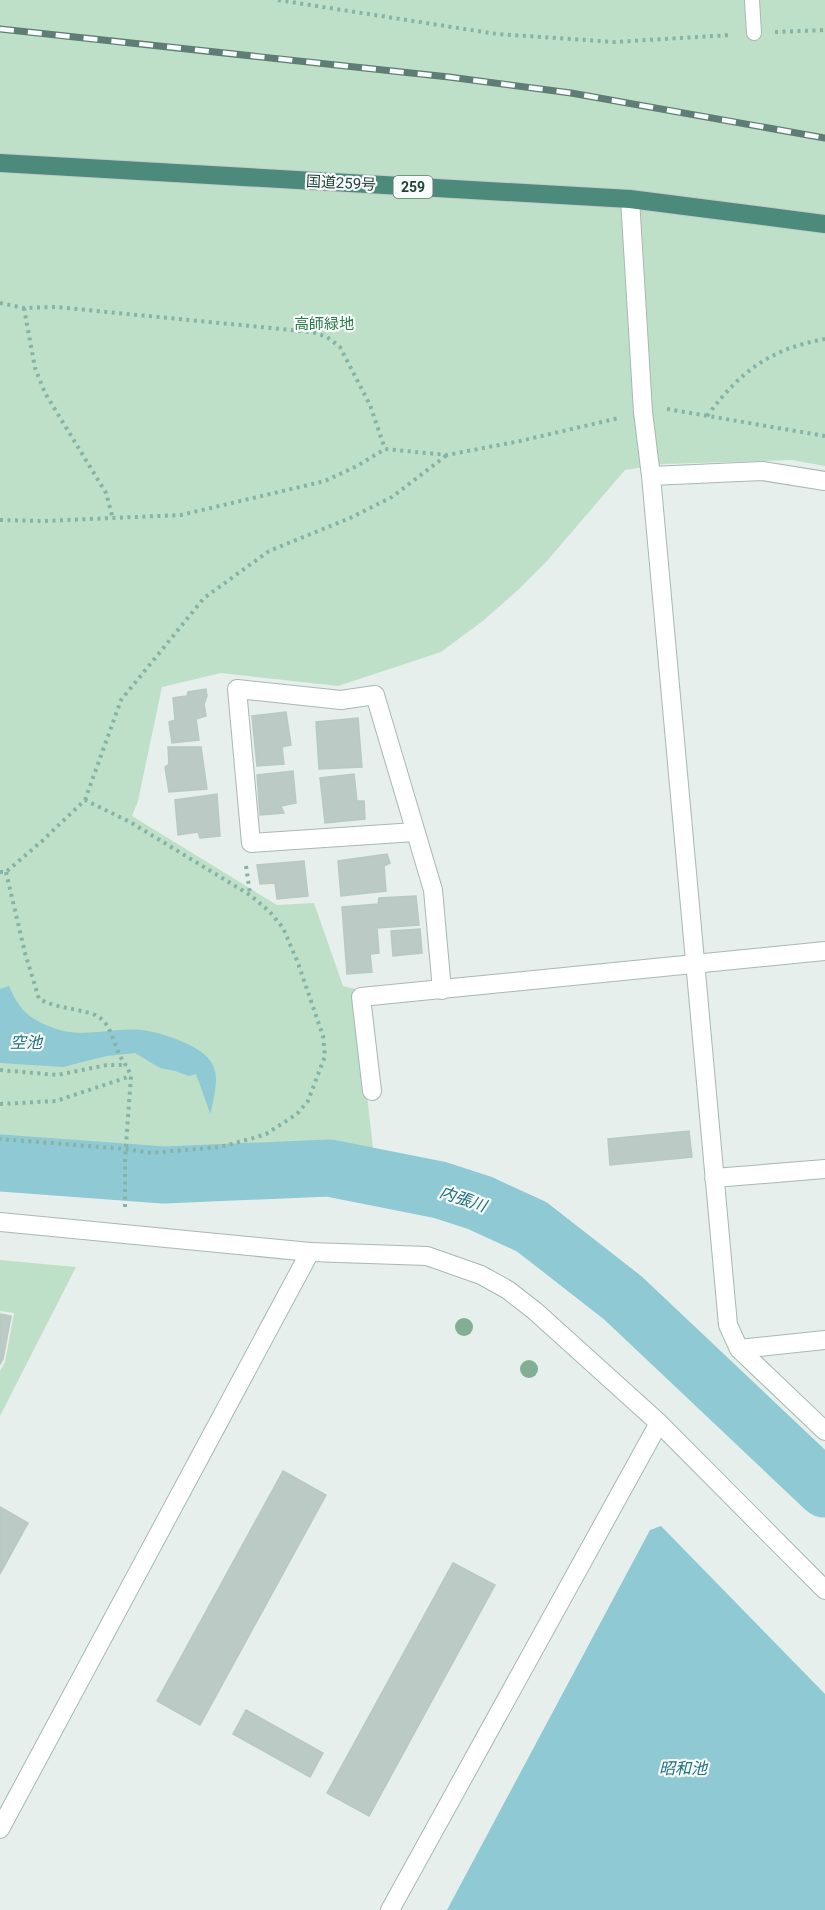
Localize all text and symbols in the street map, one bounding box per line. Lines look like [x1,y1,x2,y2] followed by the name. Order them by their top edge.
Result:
[305,172,377,194] street label: 国道259号
[394,176,432,198] road number: 259
[294,315,354,333] park label: 高師緑地
[10,1033,44,1052] water label: 空池
[437,1182,491,1216] water label: 内張川
[659,1759,709,1778] water label: 昭和池

